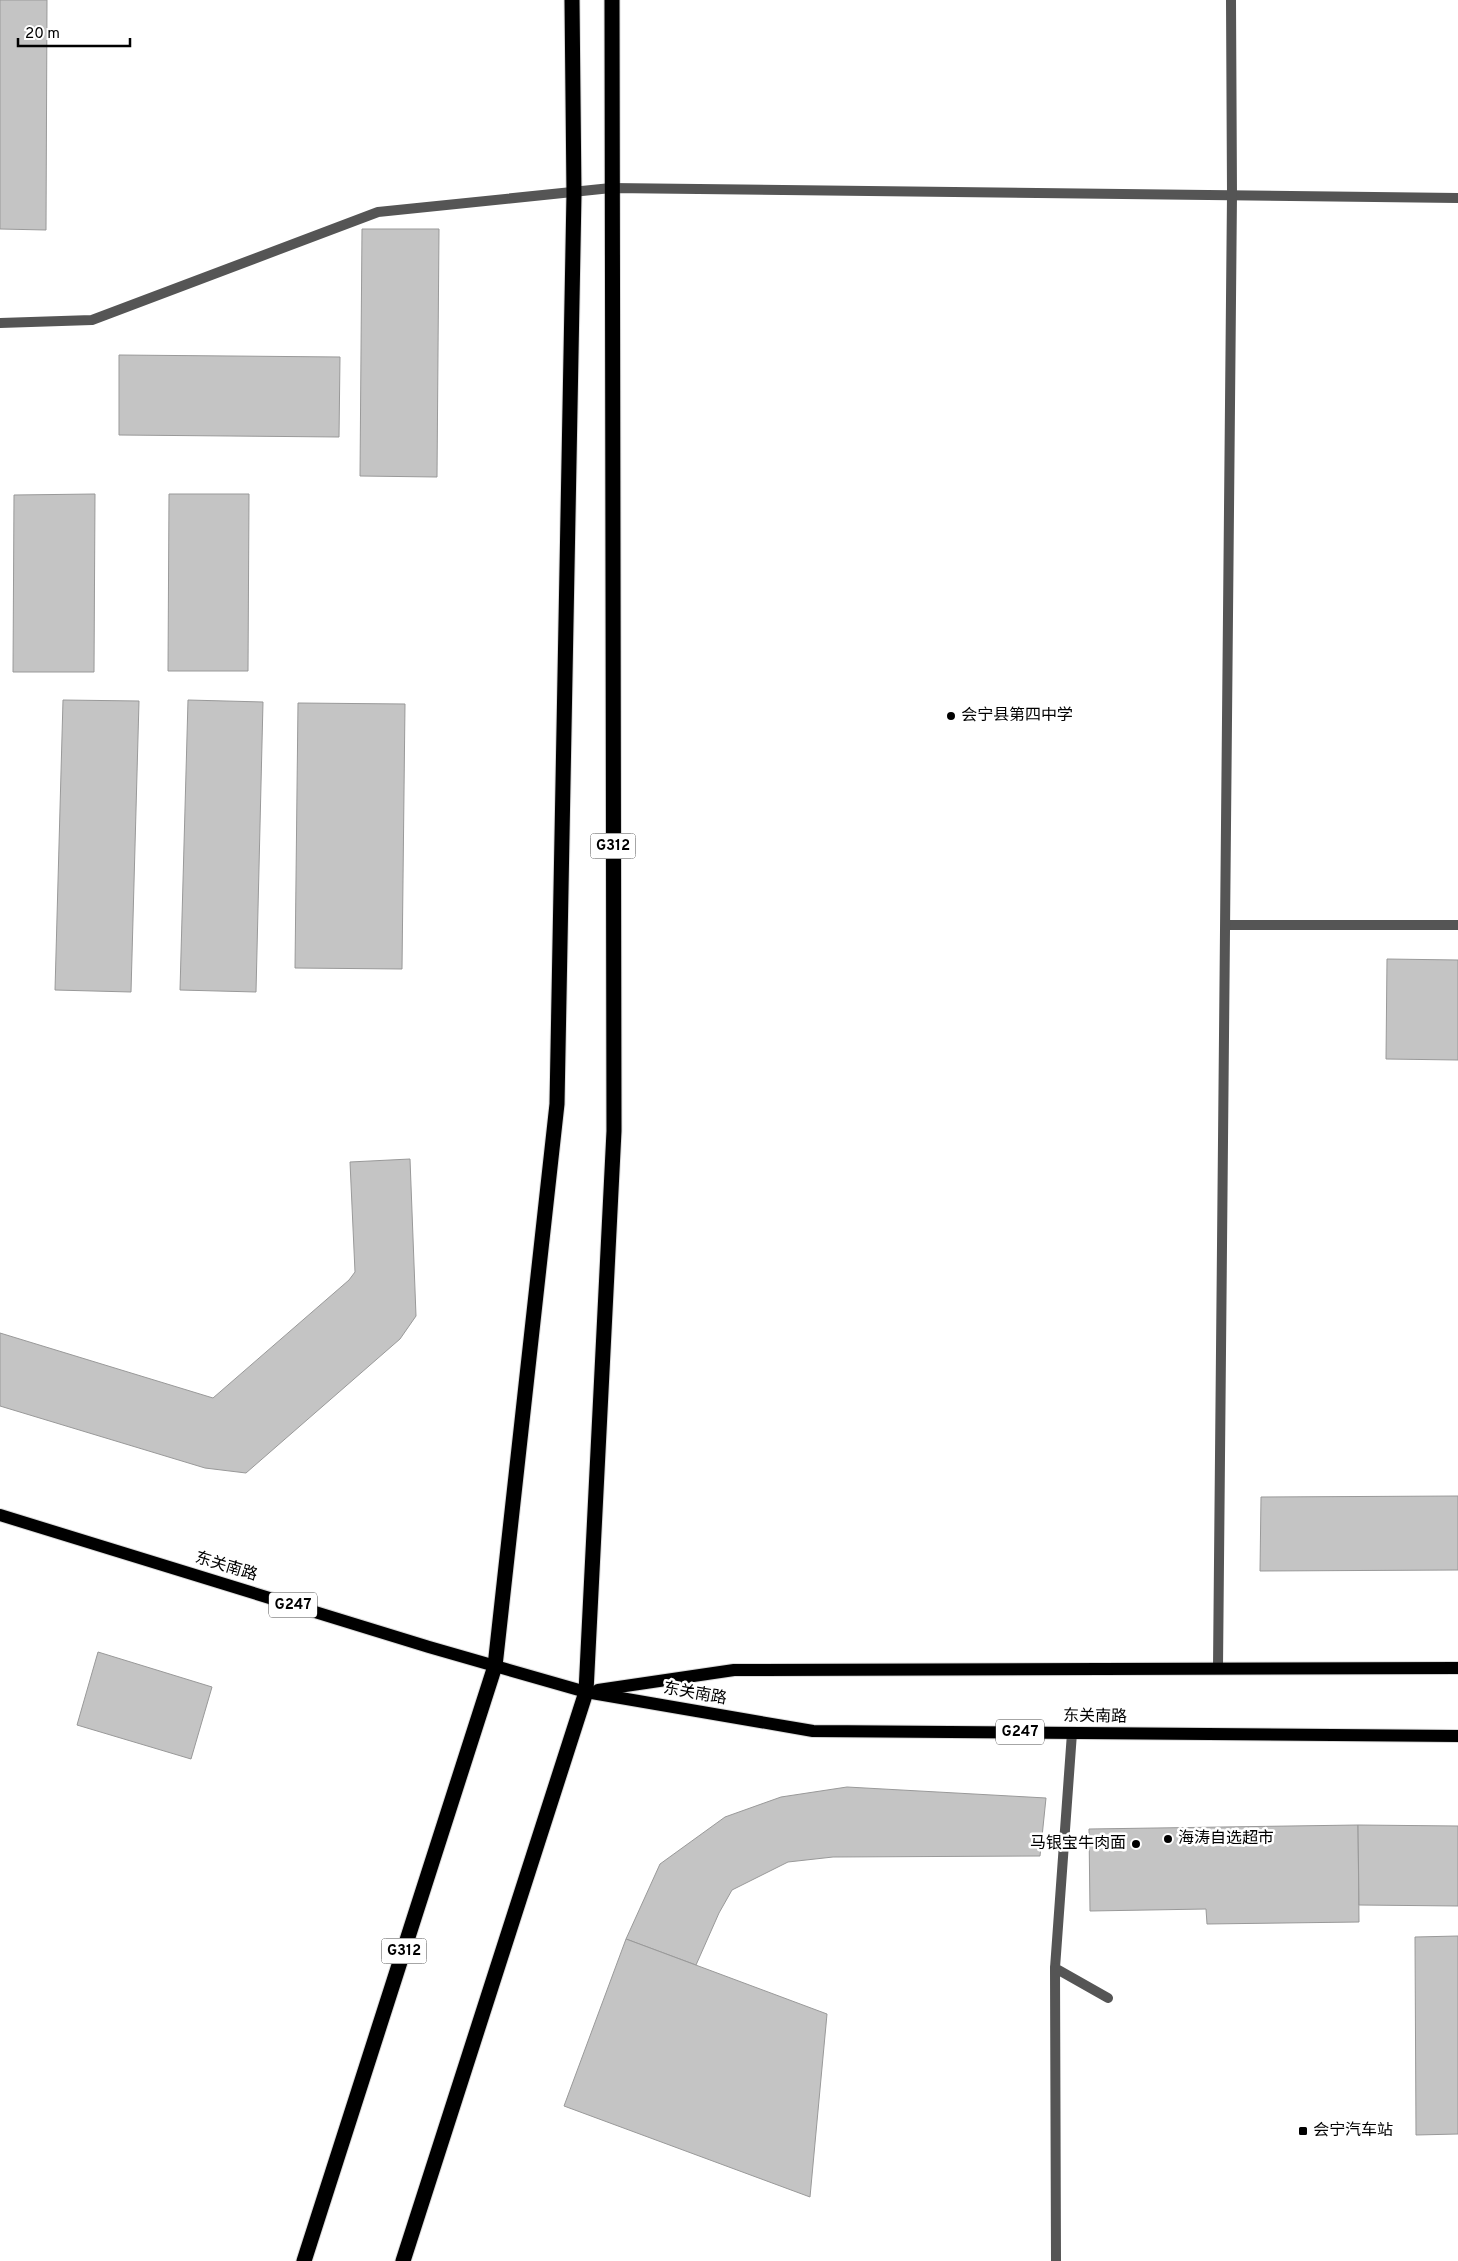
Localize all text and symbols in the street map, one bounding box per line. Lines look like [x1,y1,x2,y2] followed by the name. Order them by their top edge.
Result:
[18,15,130,47] scale bar
[25,25,60,44] text: 20 m
[961,706,1073,726] place label: 会宁县第四中学
[945,710,957,722] marker: 会宁县第四中学
[590,834,636,858] road number: G312
[192,1548,260,1586] street label: 东关南路
[269,1592,317,1618] road number: G247
[662,1679,728,1709] street label: 东关南路
[1063,1706,1127,1728] street label: 东关南路
[996,1720,1044,1744] road number: G247
[1178,1829,1274,1849] place label: 海涛自选超市
[1162,1833,1174,1845] marker: 海涛自选超市
[1030,1834,1126,1854] place label: 马银宝牛肉面
[1130,1838,1142,1850] marker: 马银宝牛肉面
[382,1938,426,1964] road number: G312
[1313,2121,1393,2141] place label: 会宁汽车站
[1297,2125,1309,2137] marker: 会宁汽车站

